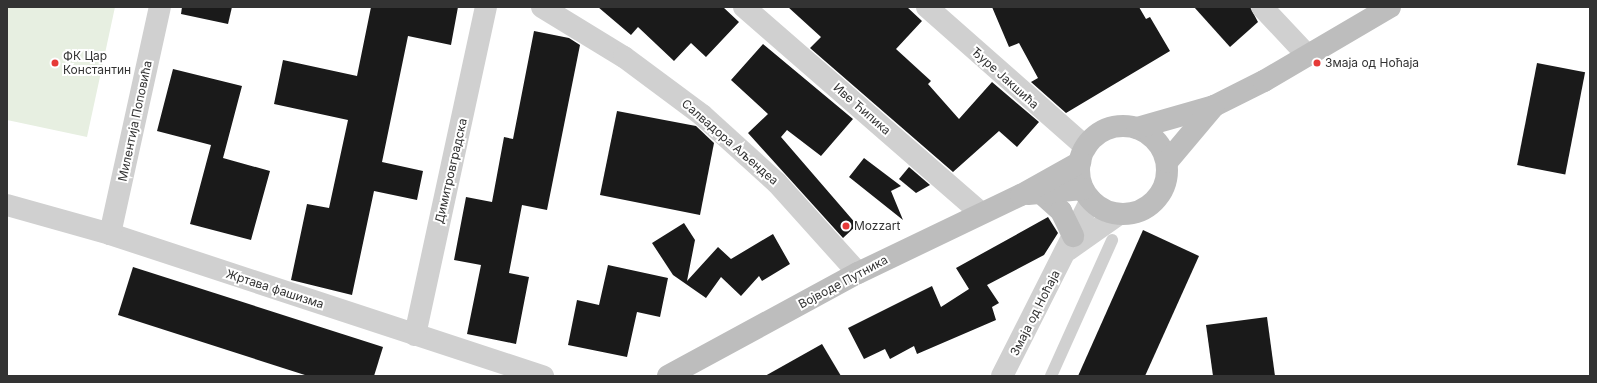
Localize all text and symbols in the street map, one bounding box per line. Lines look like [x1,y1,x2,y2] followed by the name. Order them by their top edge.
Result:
[969,44,1041,112] street label: Ђуре Јакшића
[63,49,131,77] place label: ФК Цар Константин
[1325,56,1419,70] place label: Змаја од Ноћаја
[50,58,60,68] marker: ФК Цар Константин
[1312,58,1322,68] marker: Змаја од Ноћаја
[115,59,155,183] street label: Милентија Поповића
[830,80,894,138] street label: Иве Ћипика
[679,96,781,188] street label: Салвадора Аљендеа
[432,117,470,225] street label: Димитровградска
[854,219,900,233] place label: Mozzart
[841,221,851,231] marker: Mozzart
[796,252,890,312] street label: Војводе Путника
[224,266,326,312] street label: Жртава фашизма
[1007,268,1063,358] street label: Змаја од Ноћаја

